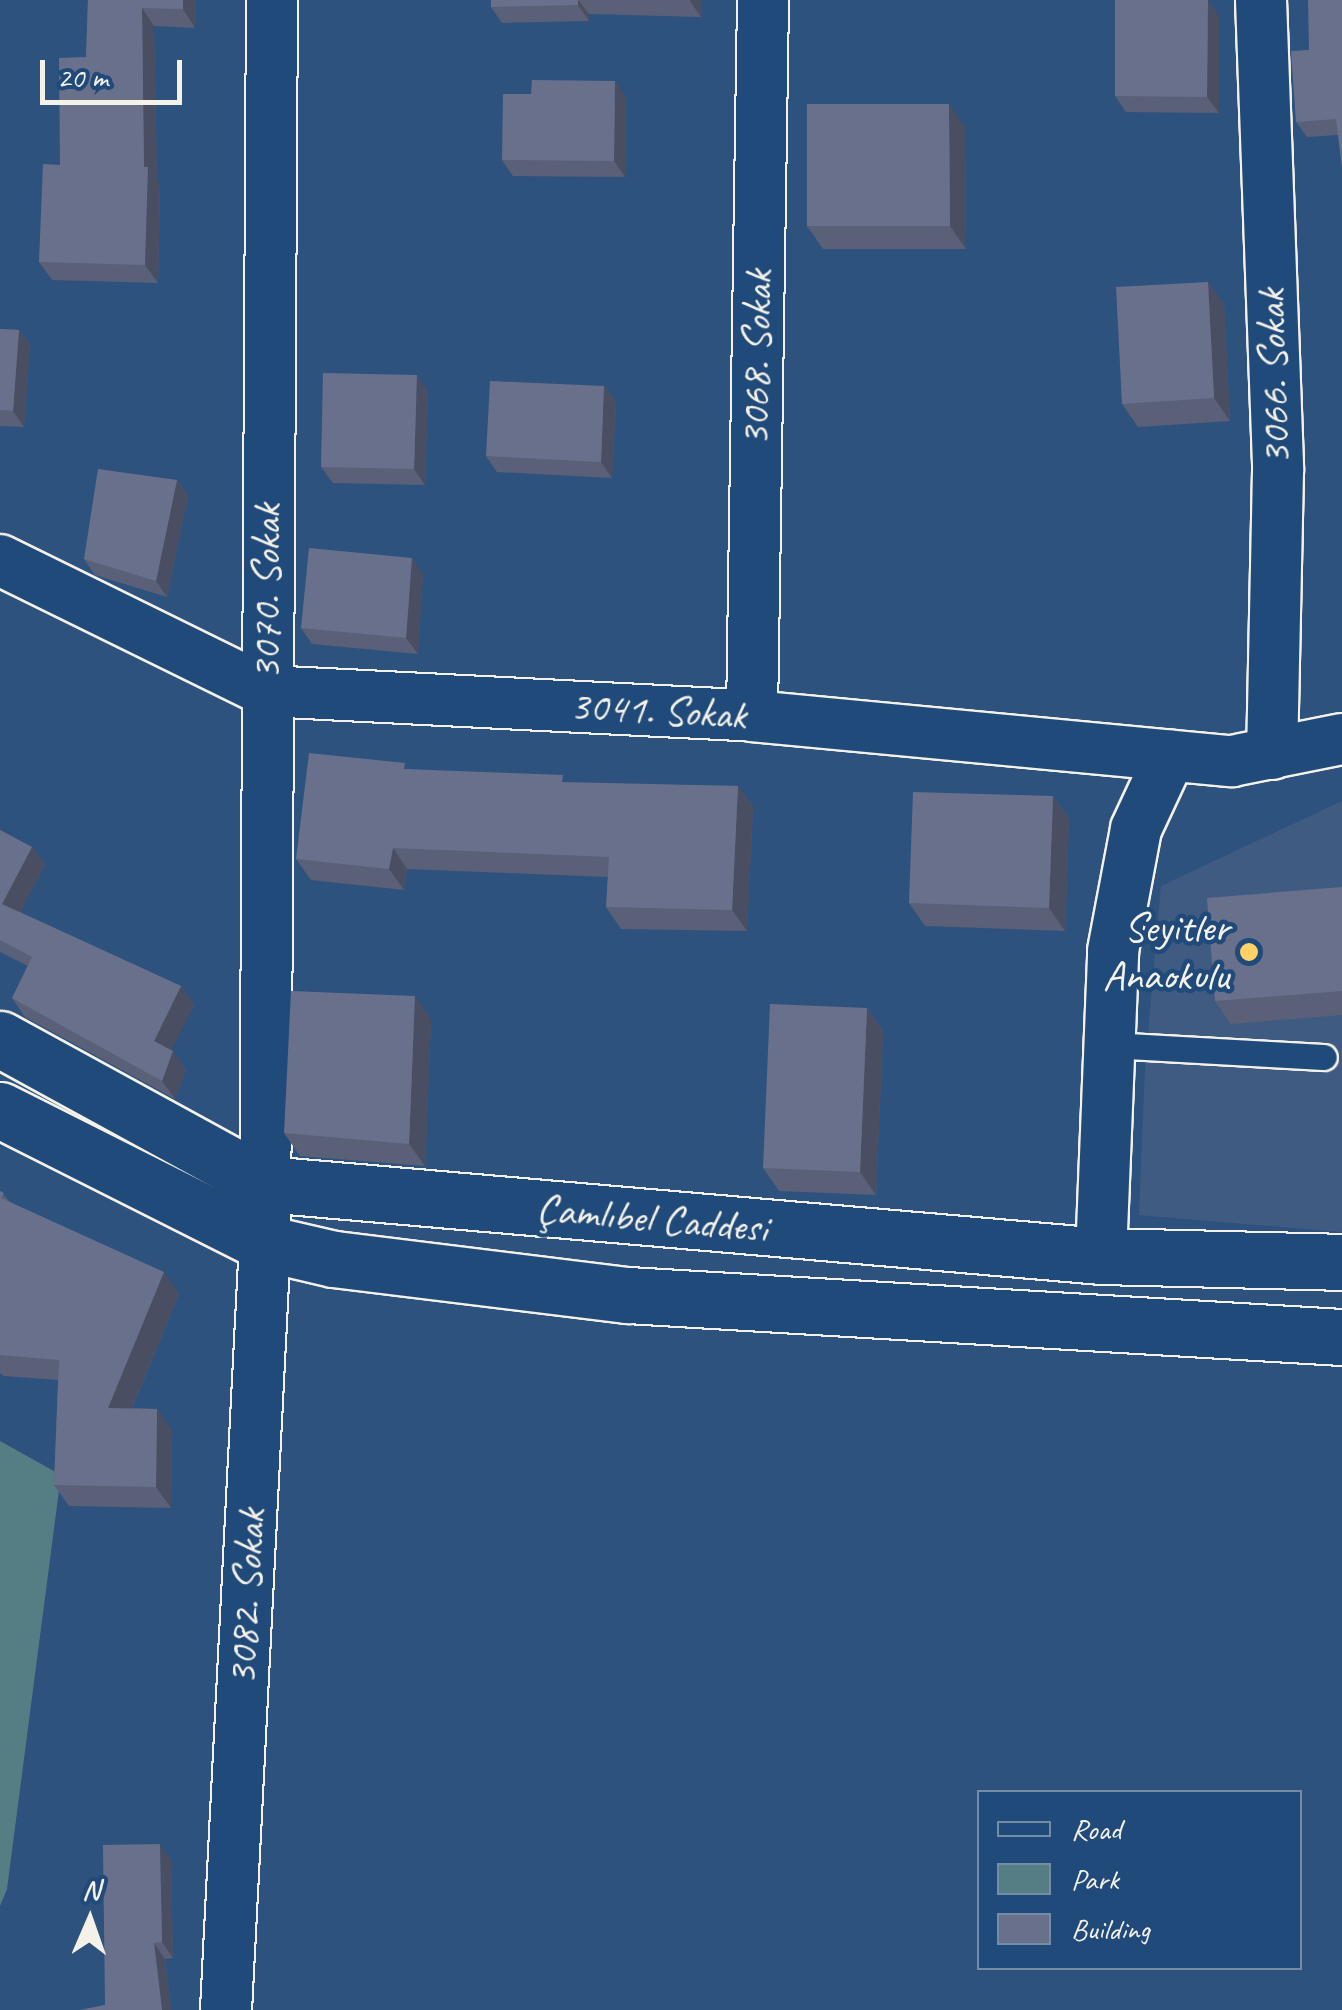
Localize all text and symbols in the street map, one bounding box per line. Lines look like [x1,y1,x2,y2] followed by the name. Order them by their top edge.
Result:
[45,40,188,102] scale bar
[57,58,108,96] text: 20 m
[730,269,784,447] street label: 3068. Sokak
[1246,288,1302,466] street label: 3066. Sokak
[242,504,292,680] street label: 3070. Sokak
[569,681,747,741] street label: 3041. Sokak
[1103,903,1229,1001] place label: Seyitler Anaokulu
[1238,941,1260,963] marker: Seyitler Anaokulu
[534,1184,770,1254] street label: Çamlıbel Caddesi
[217,1508,277,1686] street label: 3082. Sokak
[977,1790,1302,1970] legend
[1071,1810,1121,1848] text: Road
[1071,1860,1119,1898] text: Park
[40,1870,140,1970] north arrow
[82,1872,100,1907] text: N
[1071,1910,1150,1948] text: Building

